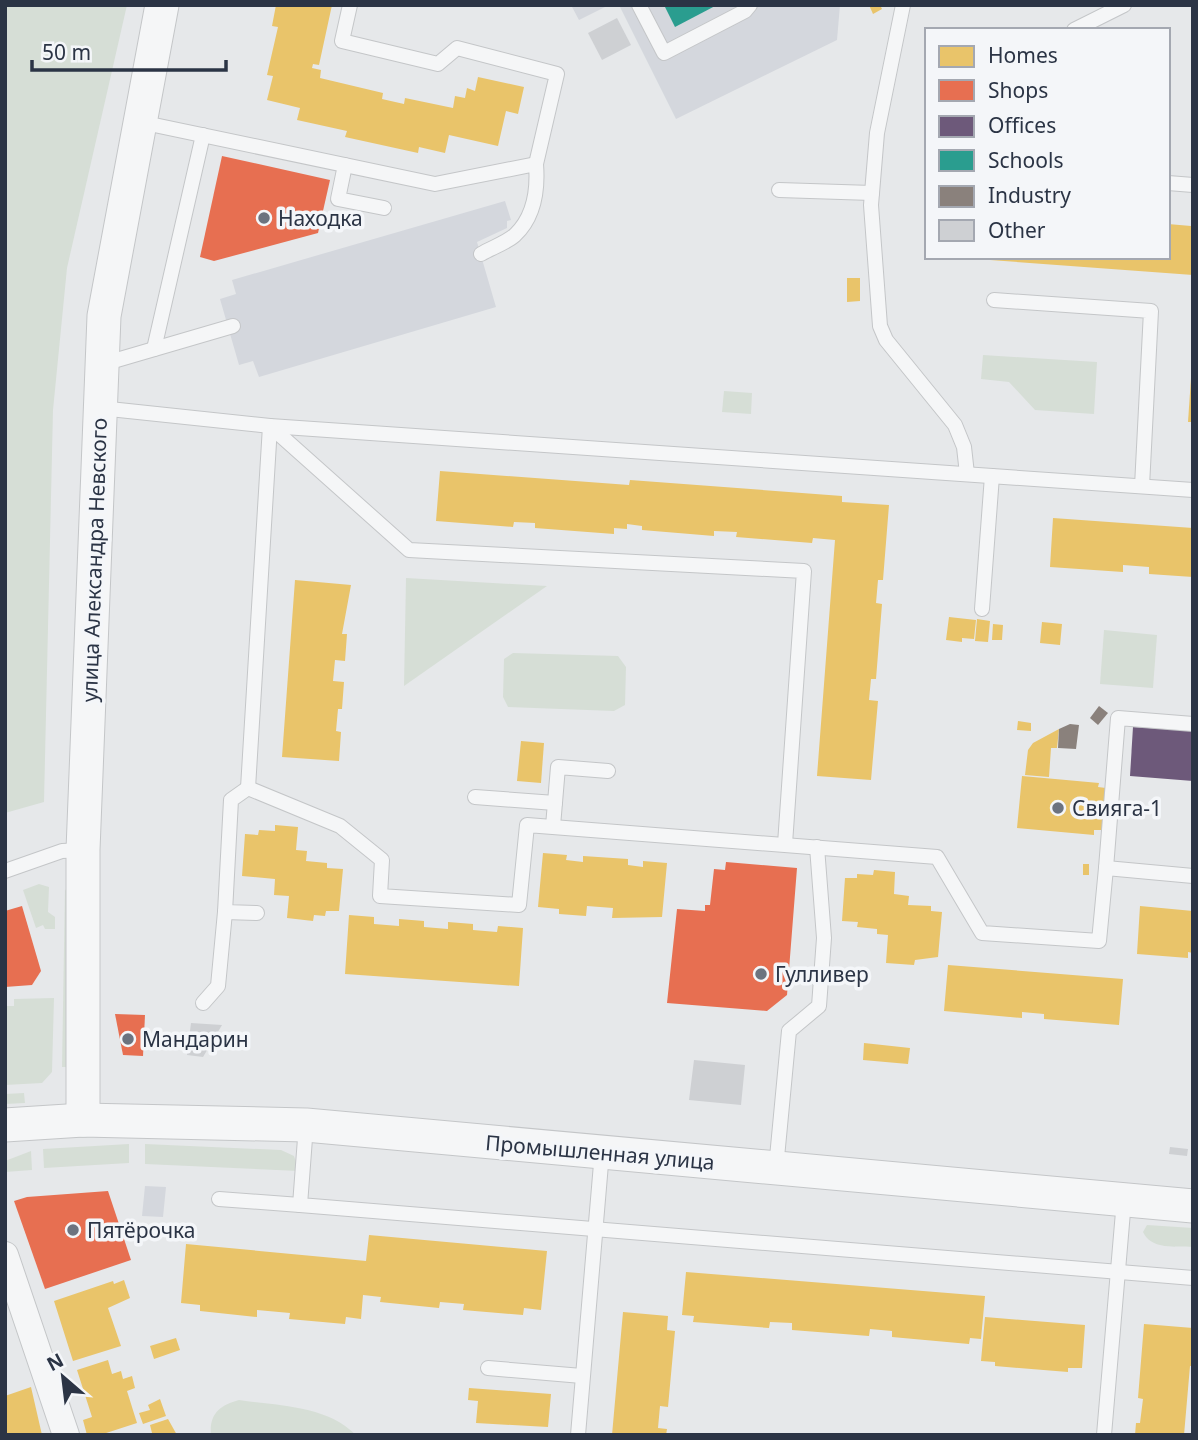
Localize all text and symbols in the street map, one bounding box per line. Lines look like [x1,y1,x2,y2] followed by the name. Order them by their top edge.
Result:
[32,28,226,72] scale bar
[925,28,1170,259] legend
[42,38,91,66] text: 50 m
[988,41,1058,69] text: Homes
[988,76,1048,104] text: Shops
[988,111,1056,139] text: Offices
[988,146,1063,174] text: Schools
[988,181,1071,209] text: Industry
[278,204,363,232] place label: Находка
[256,210,272,226] marker: Находка
[988,216,1046,244] text: Other
[75,417,113,703] street label: улица Александра Невского
[1072,794,1162,822] place label: Свияга-1
[1050,800,1066,816] marker: Свияга-1
[775,960,869,988] place label: Гулливер
[753,966,769,982] marker: Гулливер
[142,1025,249,1053] place label: Мандарин
[120,1031,136,1047] marker: Мандарин
[484,1128,716,1176] street label: Промышленная улица
[87,1216,195,1244] place label: Пятёрочка
[65,1222,81,1238] marker: Пятёрочка
[28,1342,98,1412] north arrow
[42,1347,68,1377] text: N

